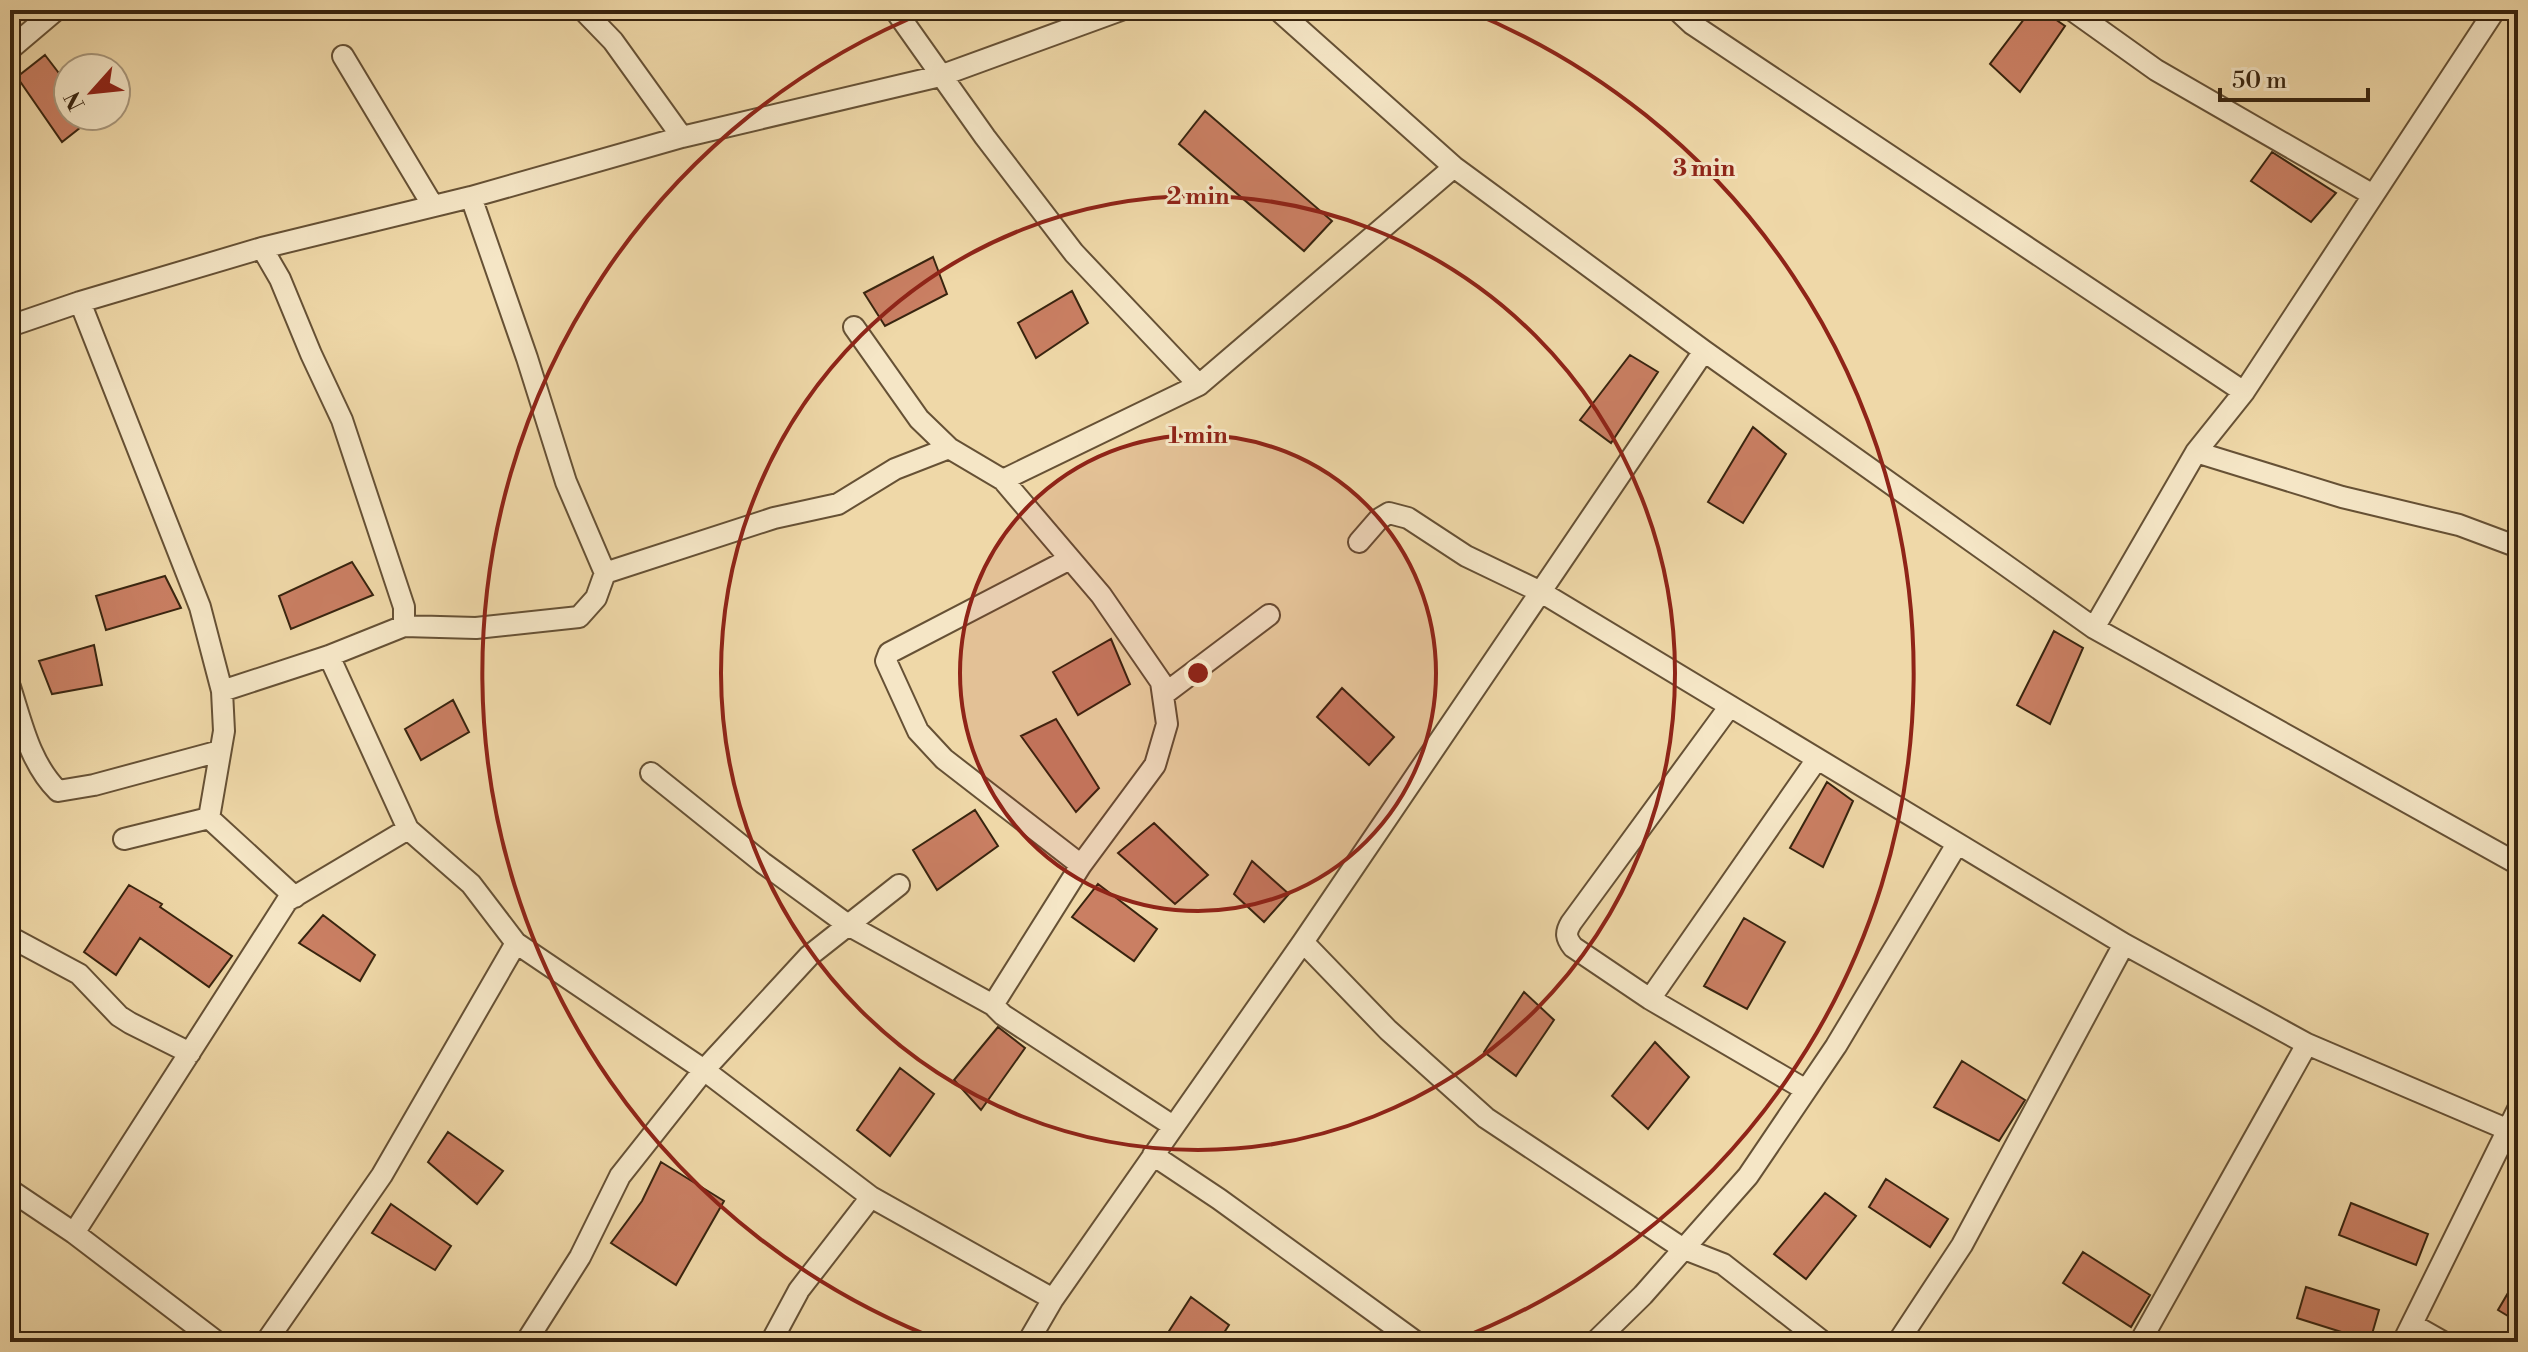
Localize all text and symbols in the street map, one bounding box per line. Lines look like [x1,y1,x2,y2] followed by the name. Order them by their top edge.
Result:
[52,52,132,132] north arrow
[2220,52,2368,102] scale bar
[2232,66,2287,96] text: 50 m
[59,86,91,114] text: N
[1673,154,1736,184] text: 3 min
[1166,182,1230,212] text: 2 min
[1168,421,1228,451] text: 1 min
[1184,659,1212,687] centre of rings

